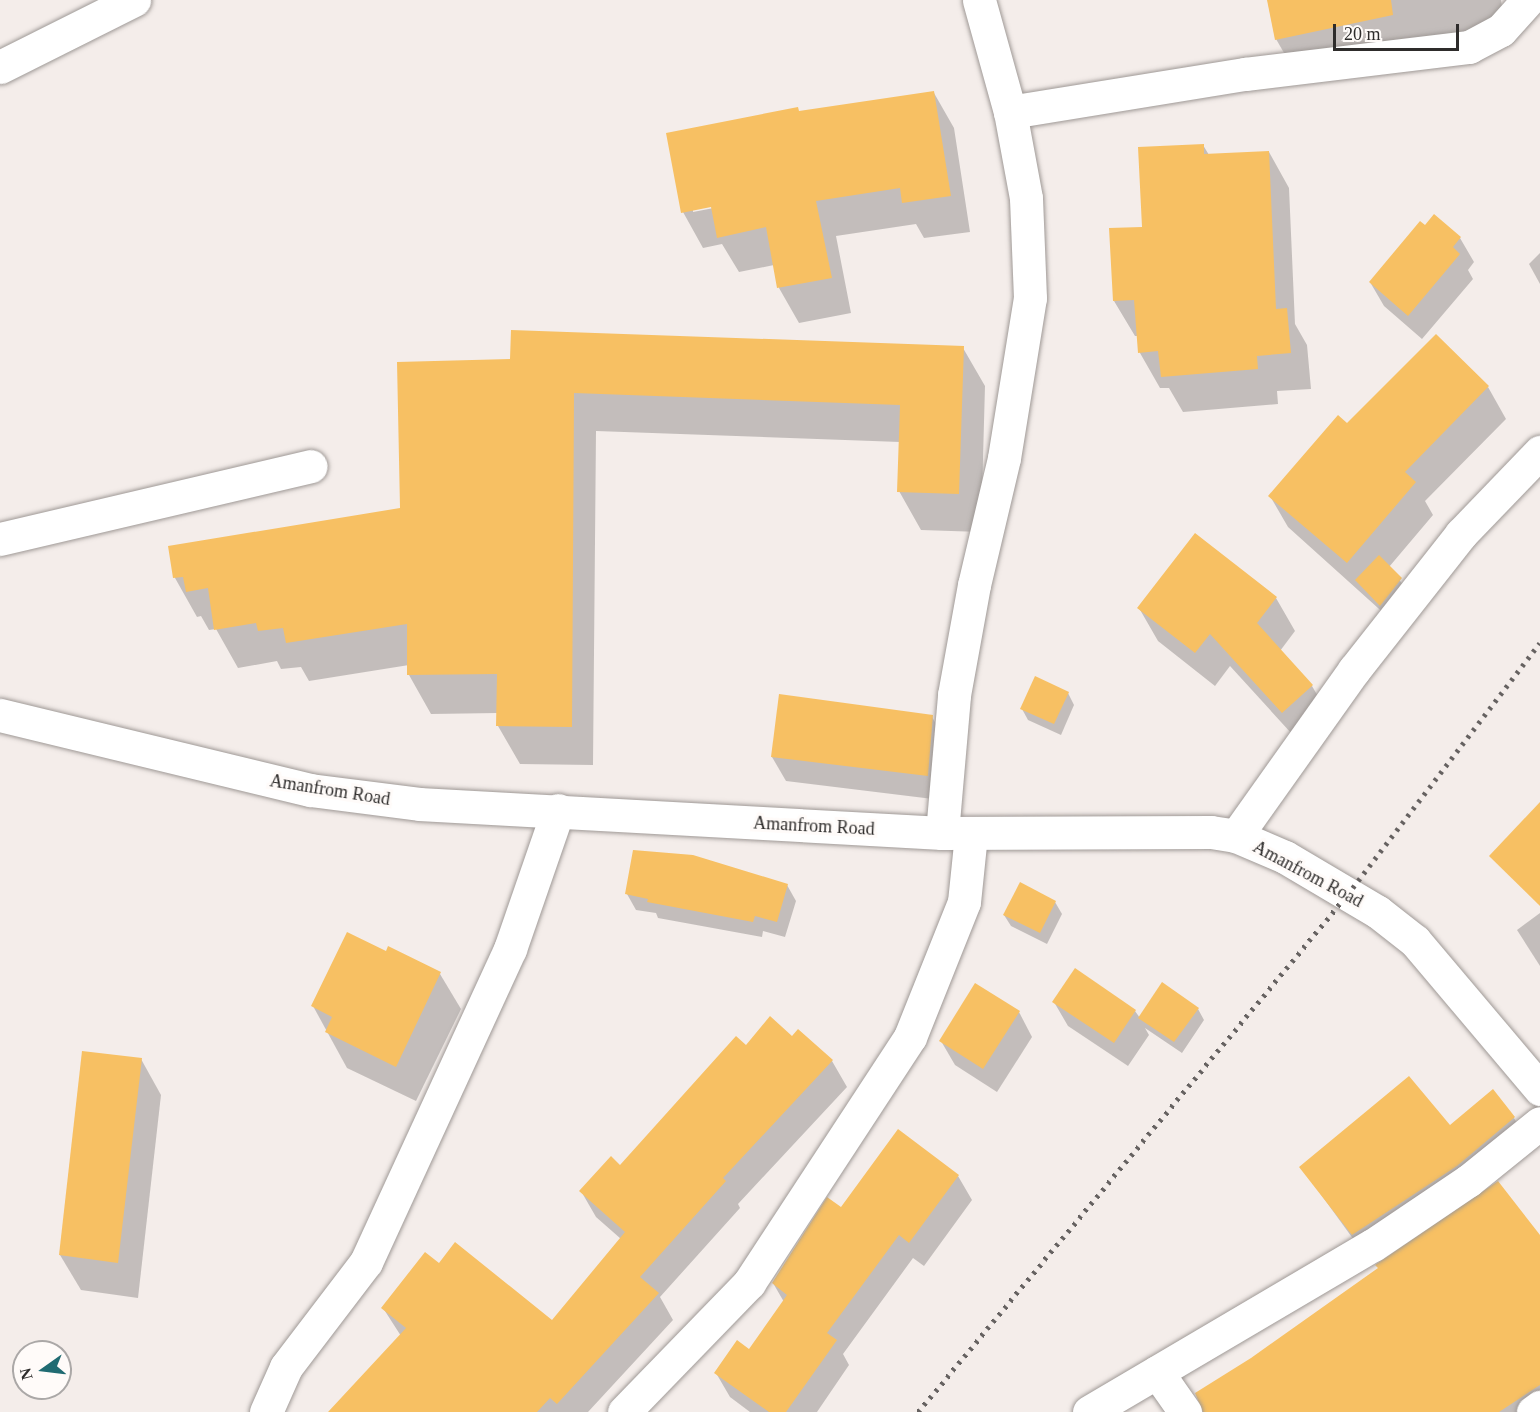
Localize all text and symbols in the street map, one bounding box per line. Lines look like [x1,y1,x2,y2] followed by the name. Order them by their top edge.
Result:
[1336,12,1462,50] scale bar
[1344,24,1381,44] text: 20 m
[268,770,392,810] street label: Amanfrom Road
[753,812,875,840] street label: Amanfrom Road
[1249,836,1367,912] street label: Amanfrom Road
[12,1340,72,1400] north arrow
[16,1366,36,1382] text: N

